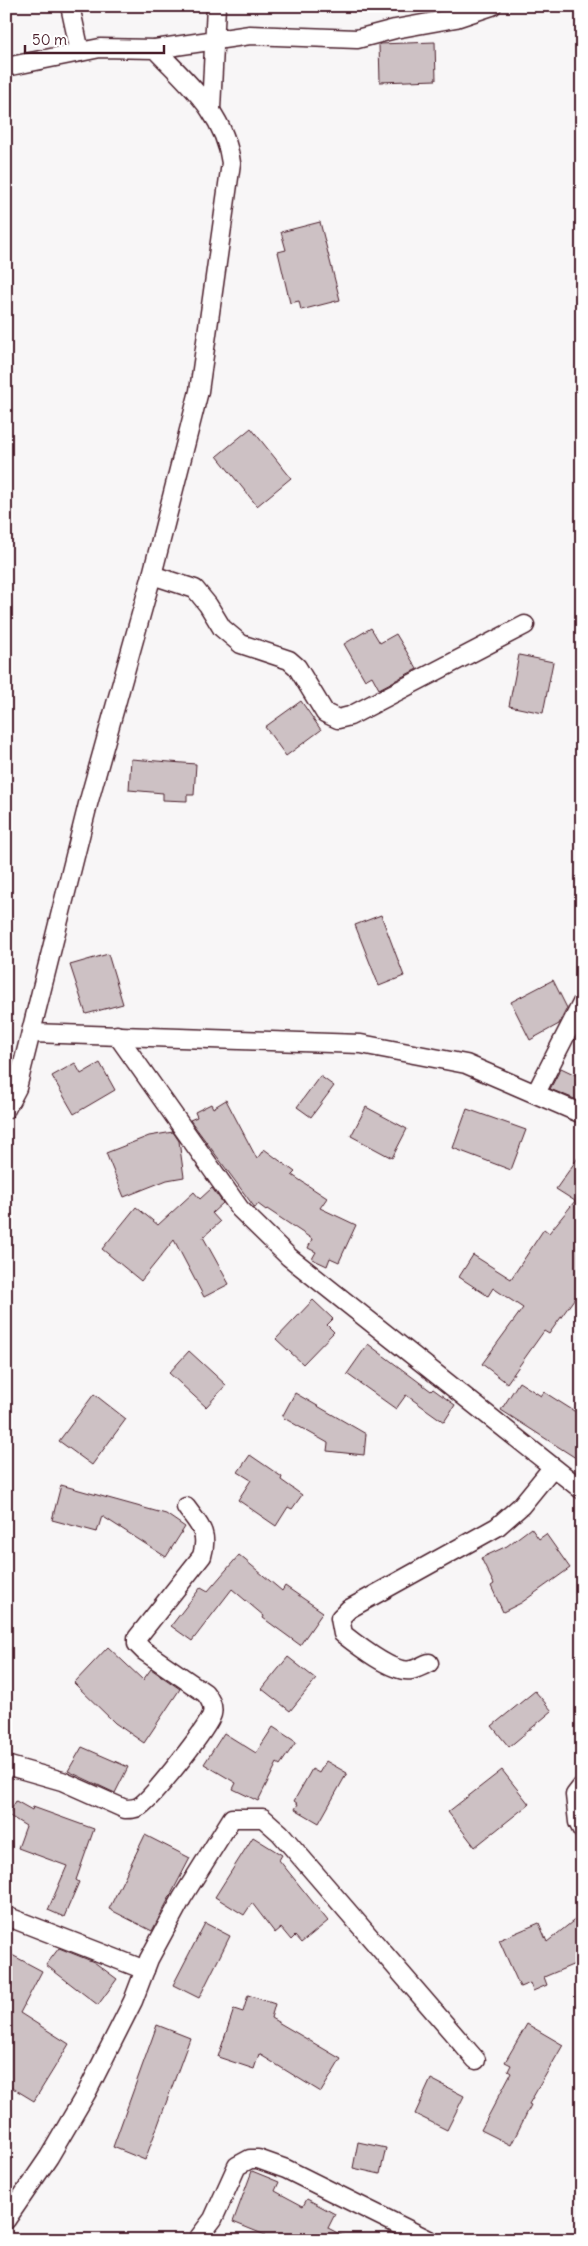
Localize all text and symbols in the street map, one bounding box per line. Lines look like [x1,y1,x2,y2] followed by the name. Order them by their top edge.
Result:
[25,22,164,54] scale bar
[32,30,67,49] text: 50 m

